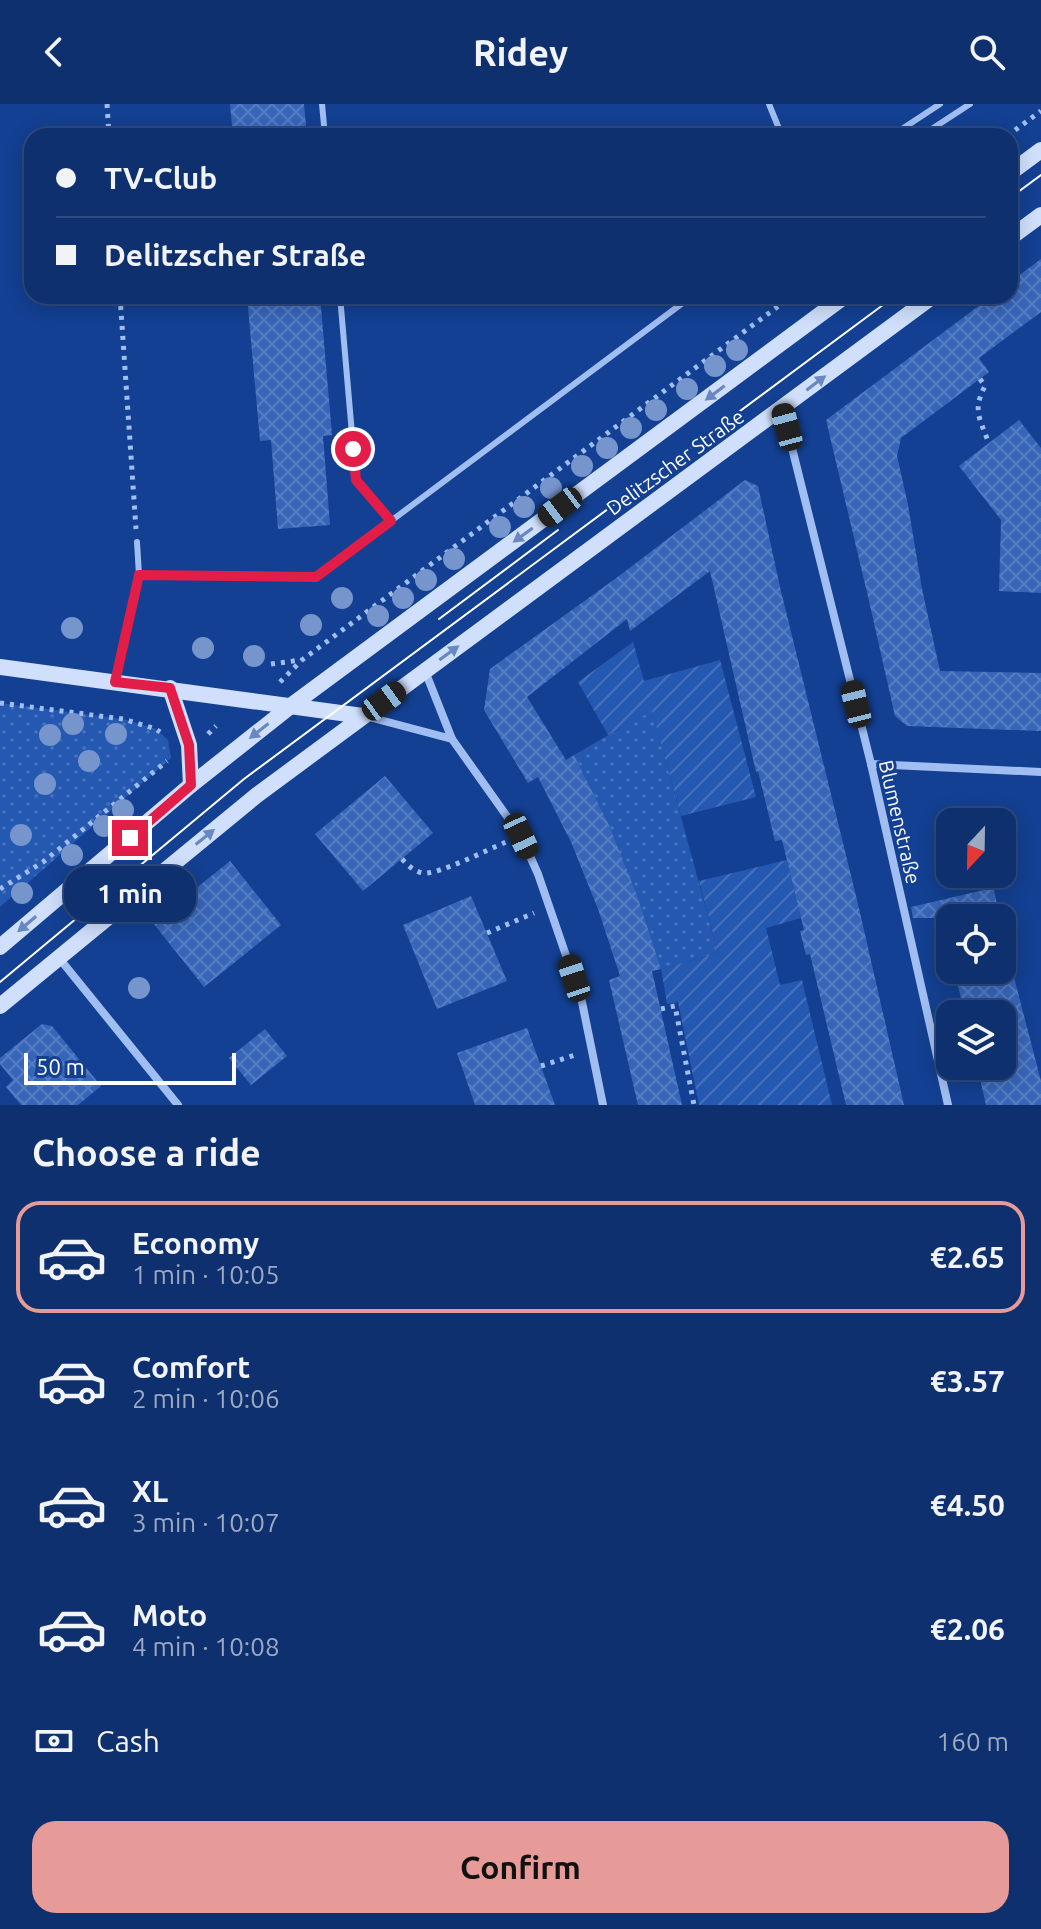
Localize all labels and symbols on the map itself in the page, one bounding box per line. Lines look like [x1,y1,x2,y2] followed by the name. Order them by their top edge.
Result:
[805,375,827,391] one-way arrow
[704,384,725,400] one-way arrow
[769,401,805,453] car
[602,404,748,520] street label: Delitzscher Straße
[335,431,371,467] route start
[534,483,586,531] car
[512,526,533,542] one-way arrow
[438,646,459,662] one-way arrow
[358,677,410,725] car
[839,678,873,730] car
[249,722,269,738] one-way arrow
[875,758,925,886] street label: Blumenstraße
[936,808,1016,888] north arrow
[500,809,542,863] car
[112,820,148,856] route end
[195,829,215,846] one-way arrow
[64,866,196,922] callout: 1 min
[17,915,37,932] one-way arrow
[555,951,593,1005] car
[24,1049,236,1085] scale bar

